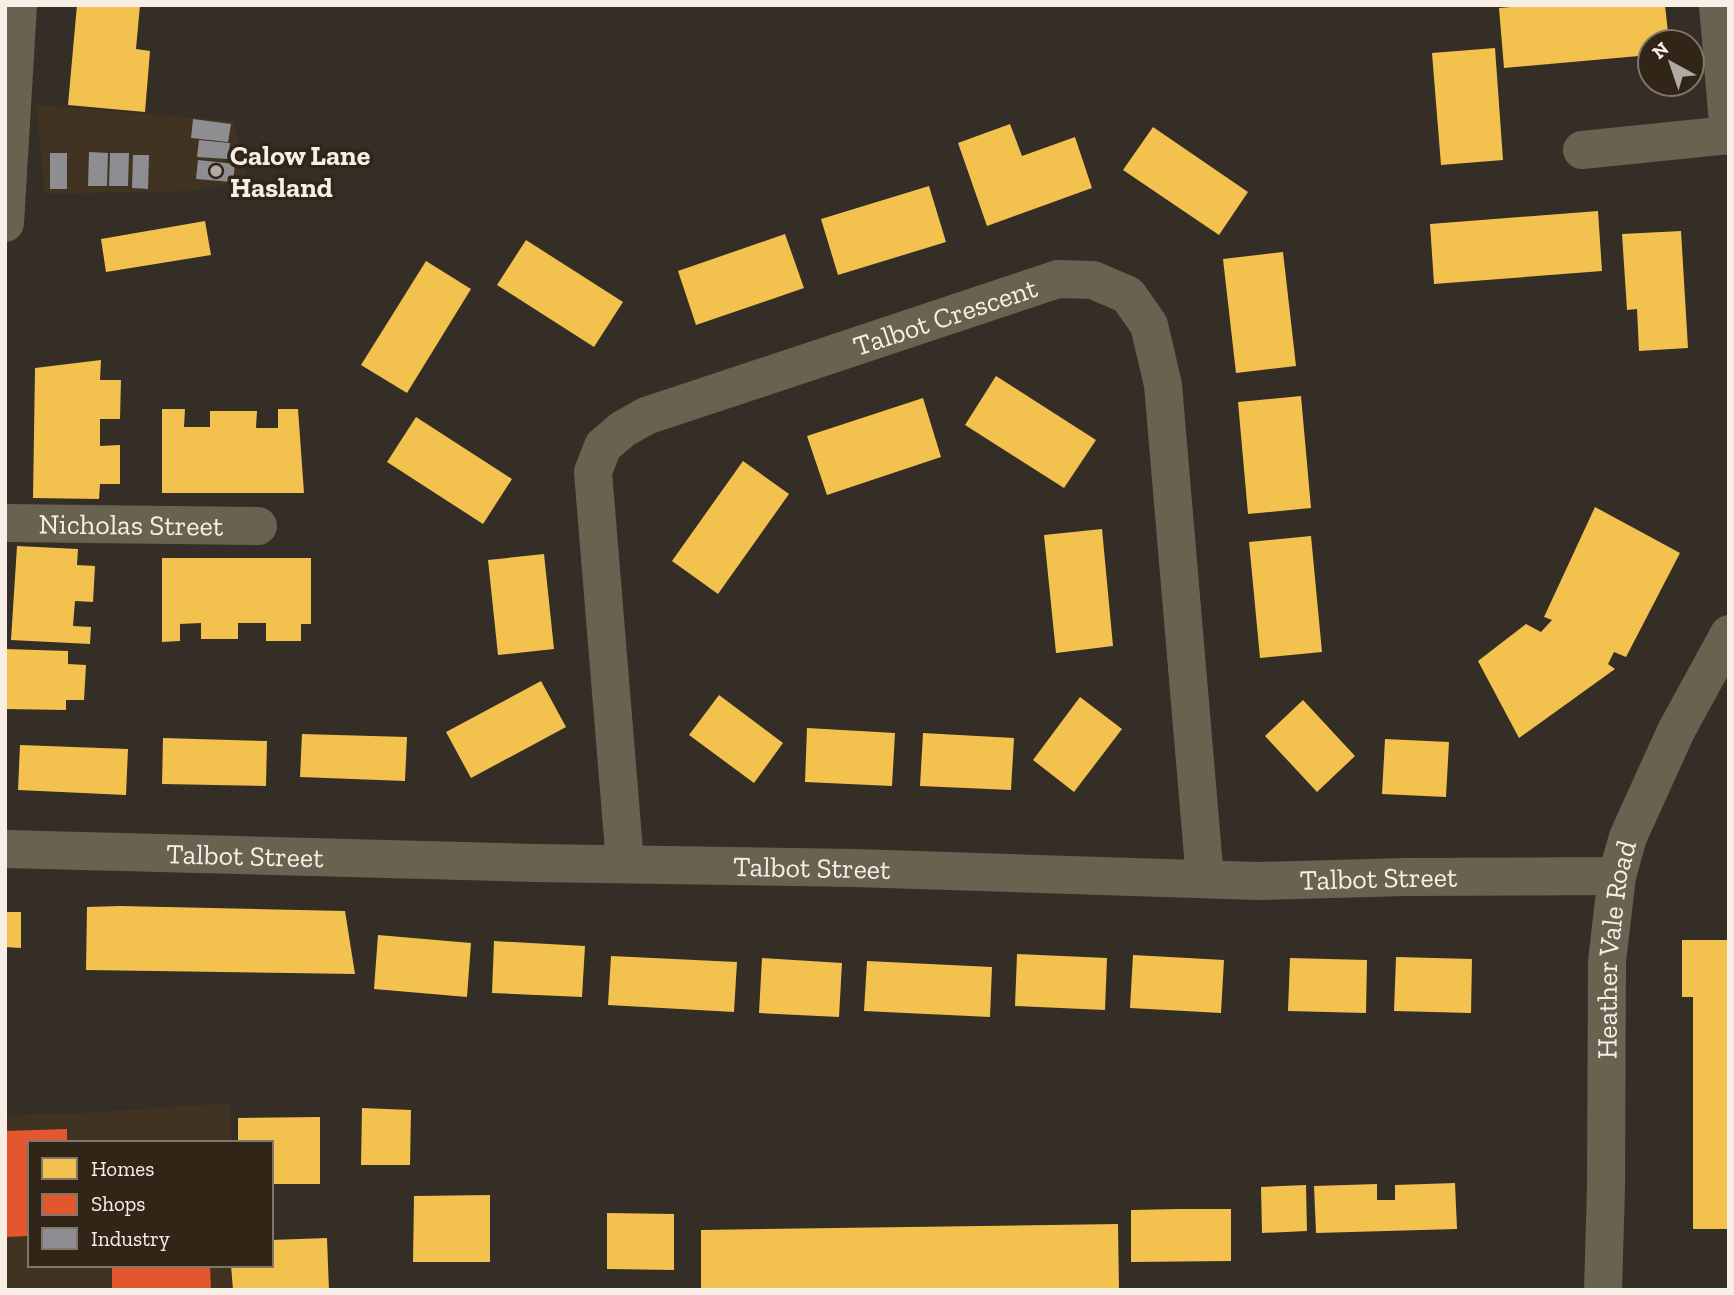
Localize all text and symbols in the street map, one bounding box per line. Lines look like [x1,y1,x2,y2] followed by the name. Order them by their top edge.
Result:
[1636,28,1706,98] north arrow
[1647,37,1673,64] text: N
[230,139,370,204] place label: Calow Lane Hasland
[208,163,224,179] marker: Calow Lane Hasland
[849,270,1042,362] street label: Talbot Crescent
[39,507,224,542] street label: Nicholas Street
[1590,836,1643,1059] street label: Heather Vale Road
[166,837,325,874] street label: Talbot Street
[733,850,892,886] street label: Talbot Street
[1299,860,1458,896] street label: Talbot Street
[28,1141,273,1267] legend
[91,1156,154,1181] text: Homes
[91,1191,145,1216] text: Shops
[91,1226,170,1251] text: Industry

